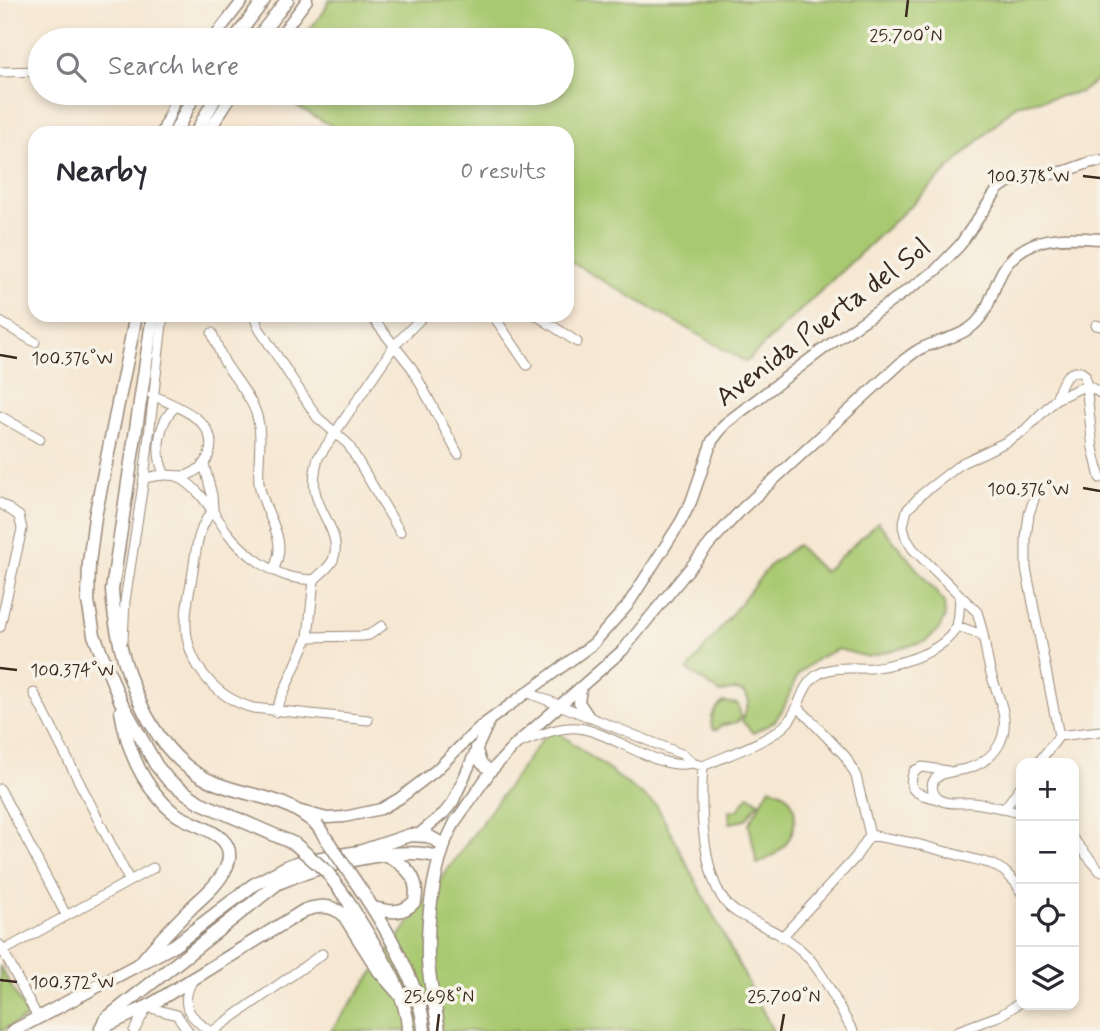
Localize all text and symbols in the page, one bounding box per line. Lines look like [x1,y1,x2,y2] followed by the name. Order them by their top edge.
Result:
[870,24,942,48] text: 25.700°N
[28,28,574,105] search box
[52,48,90,86] icon: search
[108,50,239,84] text: Search here
[56,152,147,191] text: Nearby
[460,157,546,187] text: 0 results
[987,165,1069,189] text: 100.378°W
[708,230,939,416] street label: Avenida Puerta del Sol
[31,347,113,371] text: 100.376°W
[987,478,1069,502] text: 100.376°W
[30,659,114,683] text: 100.374°W
[1016,758,1079,1010] map controls
[1016,758,1079,821] button: +
[1016,821,1079,884] button: −
[1016,884,1079,947] button: locate
[1016,947,1079,1010] button: layers
[30,971,114,995] text: 100.372°W
[404,985,474,1009] text: 25.698°N
[748,985,820,1009] text: 25.700°N

